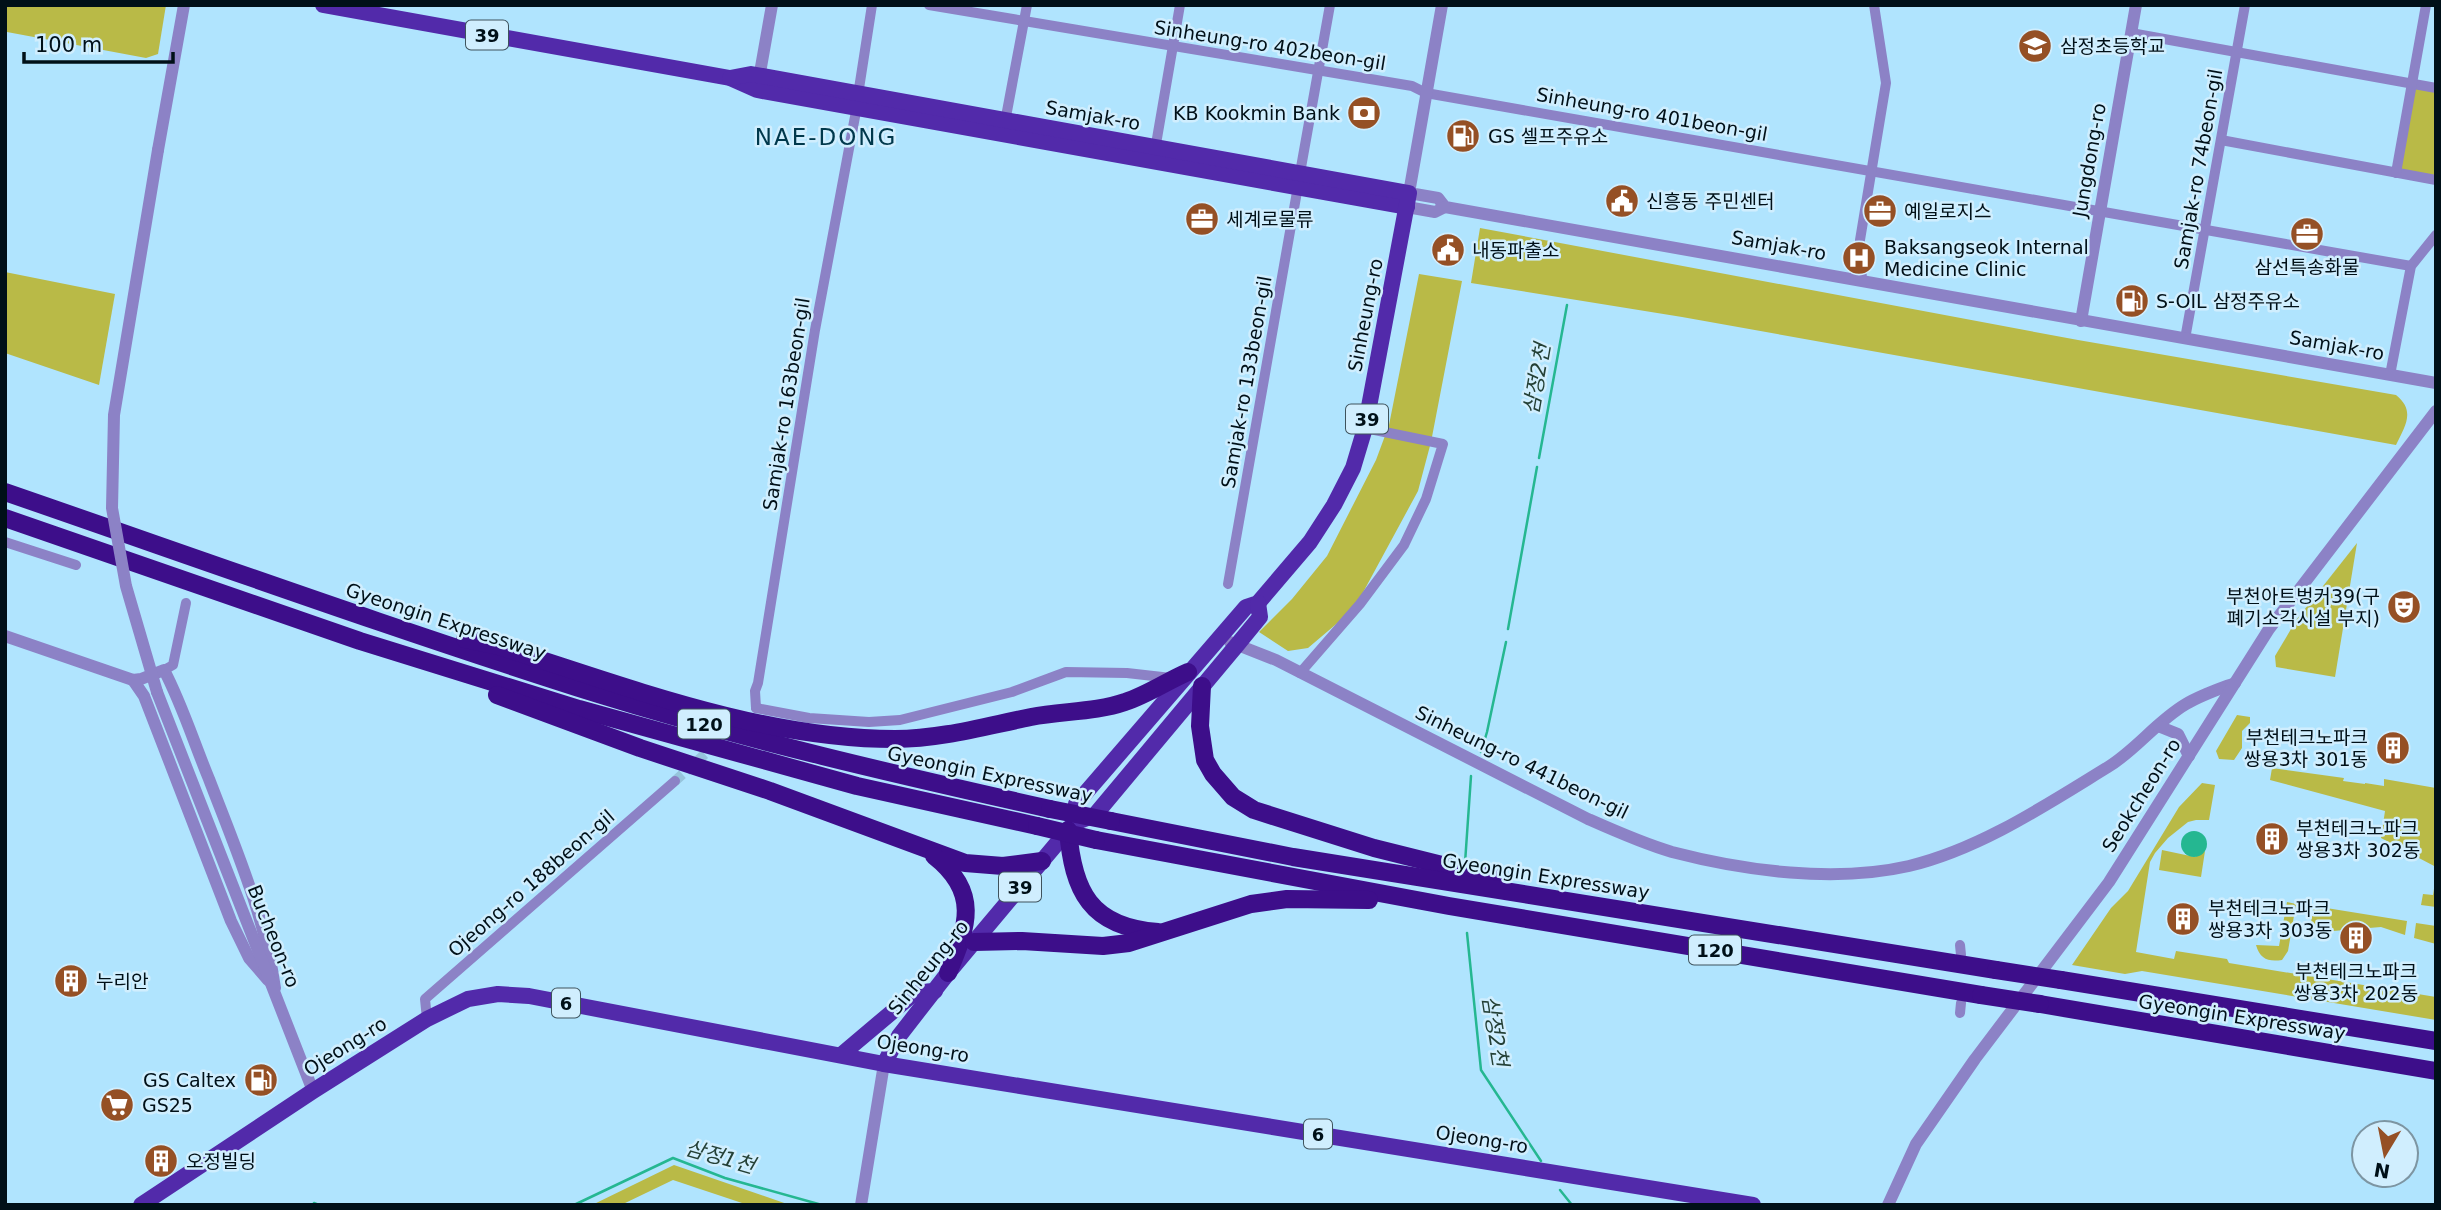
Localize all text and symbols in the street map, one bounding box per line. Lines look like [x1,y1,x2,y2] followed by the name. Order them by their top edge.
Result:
[1153,16,1387,74] street label: Sinheung-ro 402beon-gil
[466,20,508,50] road number: 39
[24,21,173,65] scale bar
[2016,27,2054,65] school or university icon: 삼정초등학교
[35,33,102,57] text: 100 m
[2060,35,2165,57] place label: 삼정초등학교
[2170,67,2226,271] street label: Samjak-ro 74beon-gil
[1535,83,1769,145] street label: Sinheung-ro 401beon-gil
[1345,94,1383,132] bank icon: KB Kookmin Bank
[1044,96,1142,134] street label: Samjak-ro
[2068,101,2110,220] street label: Jungdong-ro
[1173,102,1340,124] place label: KB Kookmin Bank
[1444,117,1482,155] fuel station icon: GS 셀프주유소
[755,124,897,150] district label: NAE-DONG
[1488,125,1608,147] place label: GS 셀프주유소
[1603,182,1641,220] public building icon: 신흥동 주민센터
[1646,190,1774,212] place label: 신흥동 주민센터
[1861,192,1899,230] office icon: 예일로지스
[1183,200,1221,238] office icon: 세계로물류
[1904,200,1991,222] place label: 예일로지스
[1226,208,1313,230] place label: 세계로물류
[2288,215,2326,253] office icon: 삼선특송화물
[1730,226,1828,264] street label: Samjak-ro
[1429,231,1467,269] public building icon: 내동파출소
[1884,236,2089,280] place label: Baksangseok Internal Medicine Clinic
[1472,239,1559,261] place label: 내동파출소
[1840,239,1878,277] hospital icon: Baksangseok Internal Medicine Clinic
[1343,256,1387,374] street label: Sinheung-ro
[2255,256,2359,278] place label: 삼선특송화물
[1216,274,1276,490] street label: Samjak-ro 133beon-gil
[2113,282,2151,320] fuel station icon: S-OIL 삼정주유소
[2156,290,2300,312] place label: S-OIL 삼정주유소
[758,296,814,512] street label: Samjak-ro 163beon-gil
[2288,326,2386,364] street label: Samjak-ro
[1519,339,1555,416] water label: 삼정2천
[1346,404,1388,433] road number: 39
[343,578,549,664] street label: Gyeongin Expressway
[2226,585,2380,629] place label: 부천아트벙커39(구 폐기소각시설 부지)
[2385,588,2423,626] theatre icon: 부천아트벙커39(구 폐기소각시설 부지)
[1412,701,1632,823] street label: Sinheung-ro 441beon-gil
[678,710,730,738] road number: 120
[2244,726,2368,770] place label: 부천테크노파크 쌍용3차 301동
[2374,729,2412,767] building icon: 부천테크노파크 쌍용3차 301동
[2097,734,2185,856] street label: Seokcheon-ro
[885,741,1095,807] street label: Gyeongin Expressway
[444,805,618,961] street label: Ojeong-ro 188beon-gil
[2296,817,2420,861] place label: 부천테크노파크 쌍용3차 302동
[2253,820,2291,858] building icon: 부천테크노파크 쌍용3차 302동
[1441,849,1651,903] street label: Gyeongin Expressway
[999,872,1041,902] road number: 39
[243,881,305,991] street label: Bucheon-ro
[2208,897,2332,941] place label: 부천테크노파크 쌍용3차 303동
[2164,900,2202,938] building icon: 부천테크노파크 쌍용3차 303동
[883,915,973,1019] street label: Sinheung-ro
[2337,919,2375,957] building icon: 부천테크노파크 쌍용3차 202동
[1689,936,1741,965] road number: 120
[2294,960,2418,1004] place label: 부천테크노파크 쌍용3차 202동
[52,962,90,1000] building icon: 누리안
[96,970,149,992] place label: 누리안
[552,988,580,1018] road number: 6
[2137,990,2347,1044] street label: Gyeongin Expressway
[1478,994,1513,1071] water label: 삼정2천
[300,1012,390,1080] street label: Ojeong-ro
[875,1030,971,1066] street label: Ojeong-ro
[242,1061,280,1099] fuel station icon: GS Caltex
[143,1069,236,1091] place label: GS Caltex
[98,1086,136,1124] supermarket icon: GS25
[142,1094,193,1116] place label: GS25
[2350,1119,2420,1189] north arrow
[1304,1120,1332,1148] road number: 6
[1434,1121,1530,1157] street label: Ojeong-ro
[682,1136,760,1179] water label: 삼정1천
[142,1142,180,1180] building icon: 오정빌딩
[186,1150,256,1172] place label: 오정빌딩
[2372,1159,2392,1183] text: N

